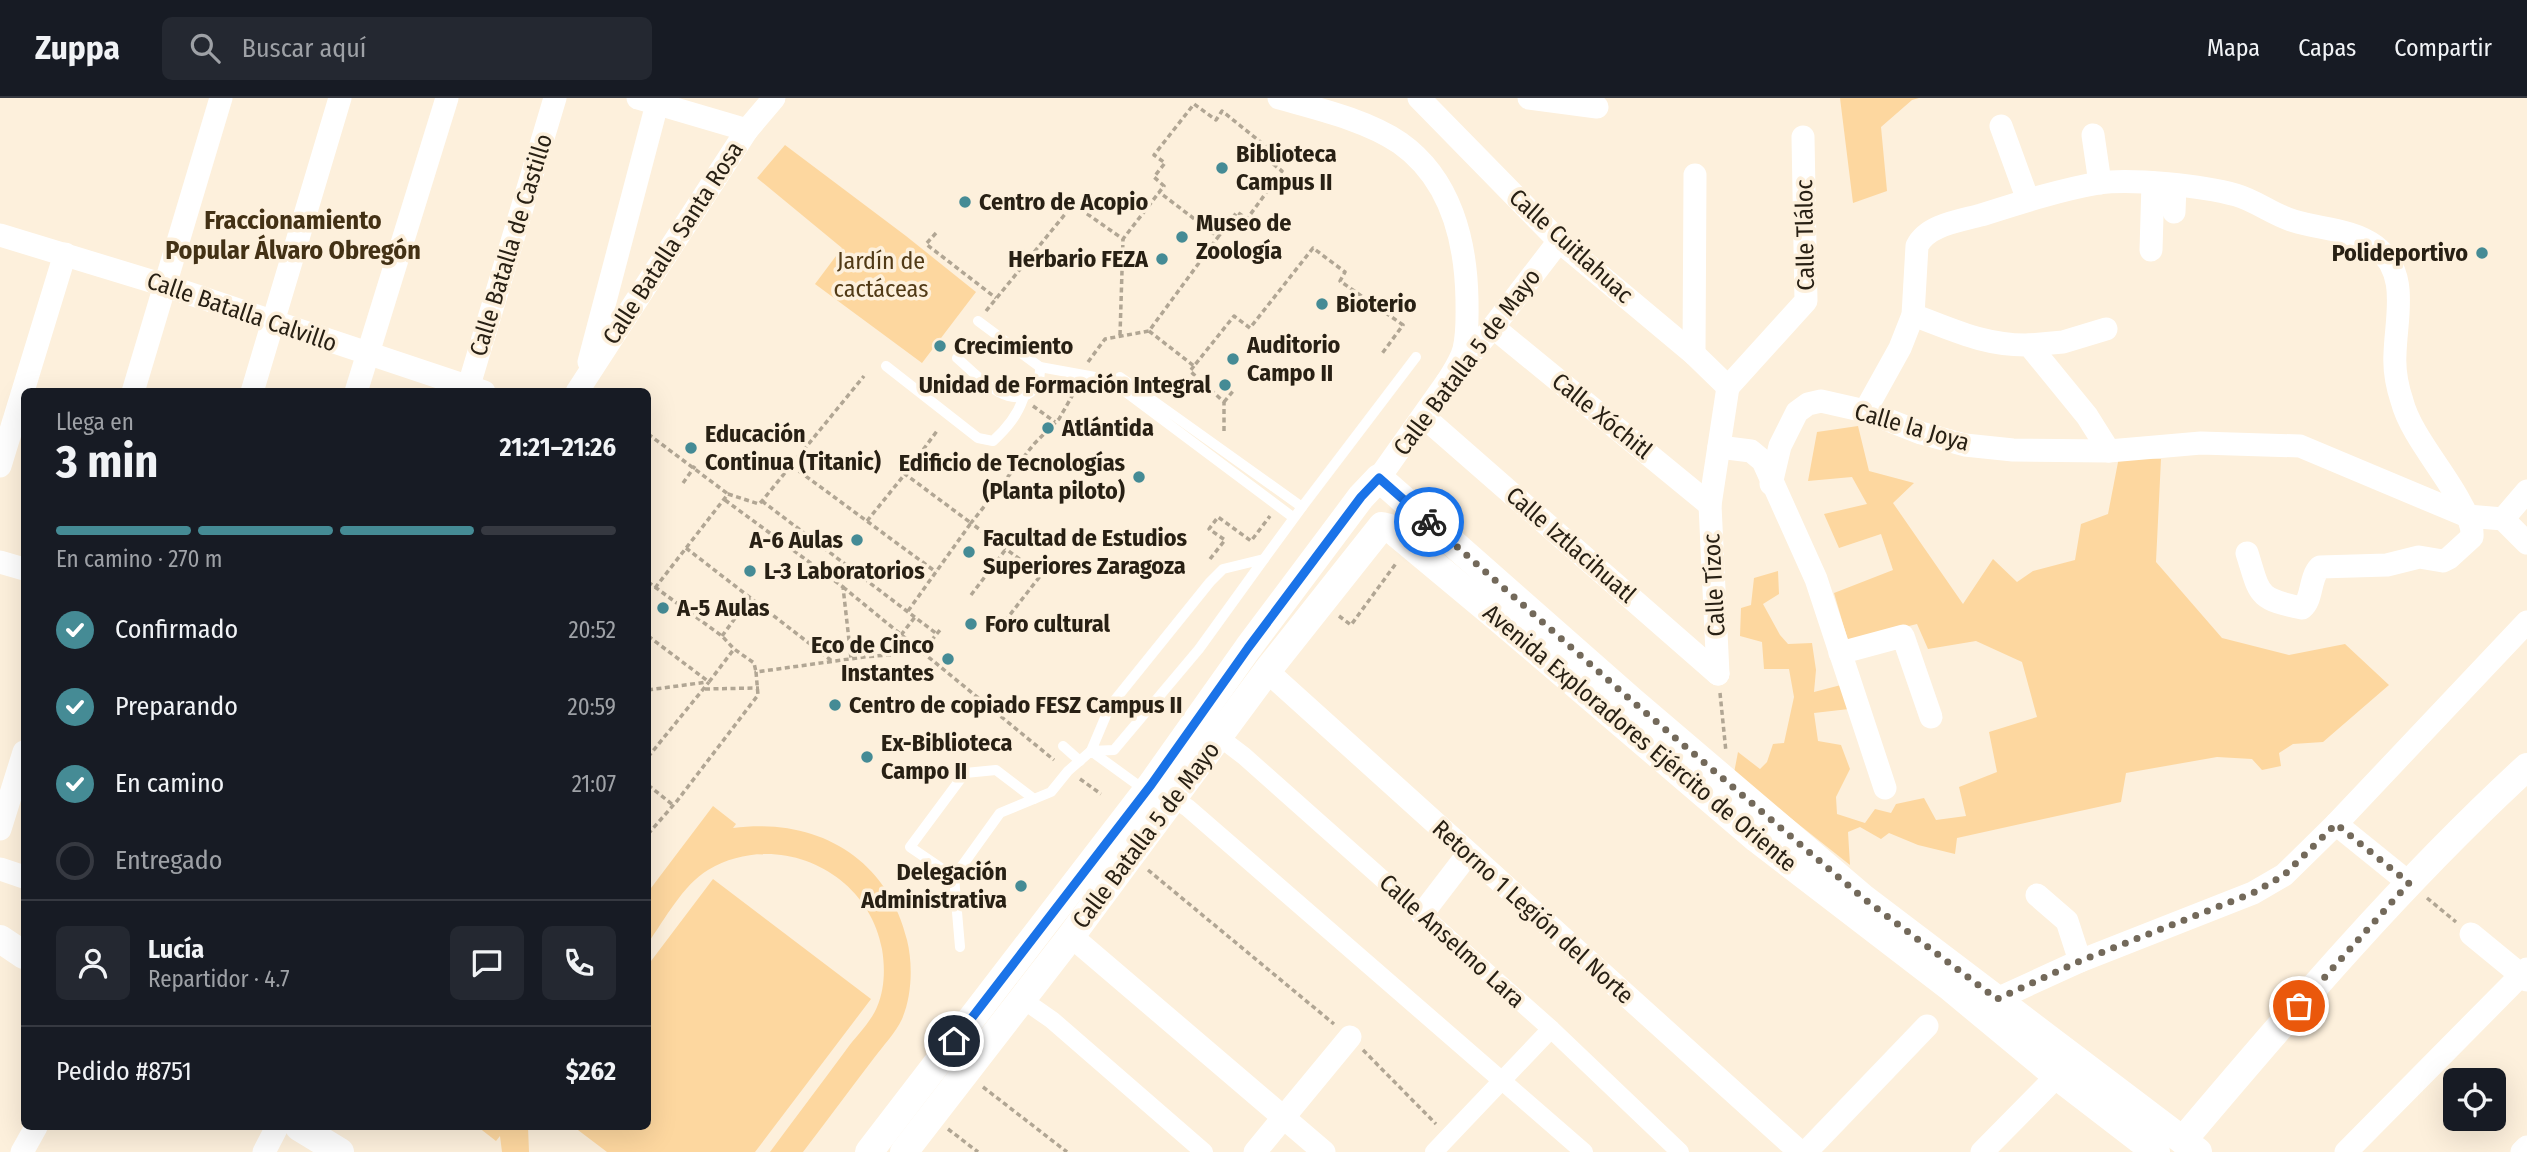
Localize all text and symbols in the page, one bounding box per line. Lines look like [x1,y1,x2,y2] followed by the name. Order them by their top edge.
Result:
[162,17,652,80] search box
[35,28,120,68] text: Zuppa
[186,29,224,67] icon: search
[242,33,366,64] text: Buscar aquí
[2207,34,2260,62] text: Mapa
[2298,34,2356,62] text: Capas
[2394,34,2492,62] text: Compartir
[464,131,558,359] street label: Calle Batalla de Castillo
[597,136,749,350] street label: Calle Batalla Santa Rosa
[1236,140,1337,196] place label: Biblioteca Campus II
[1214,160,1230,176] marker: Biblioteca Campus II
[1790,179,1820,291] street label: Calle Tláloc
[1503,183,1639,309] street label: Calle Cuitlahuac
[979,188,1149,216] place label: Centro de Acopio
[957,194,973,210] marker: Centro de Acopio
[165,205,421,266] district label: Fraccionamiento Popular Álvaro Obregón
[1196,209,1291,265] place label: Museo de Zoología
[1174,229,1190,245] marker: Museo de Zoología
[2332,239,2468,267] place label: Polideportivo
[1008,245,1149,273] place label: Herbario FEZA
[2474,245,2490,261] marker: Polideportivo
[834,247,928,303] park label: Jardín de cactáceas
[1154,251,1170,267] marker: Herbario FEZA
[1388,263,1546,461] street label: Calle Batalla 5 de Mayo
[143,266,341,358] street label: Calle Batalla Calvillo
[1336,290,1417,318] place label: Bioterio
[1314,296,1330,312] marker: Bioterio
[1246,331,1341,387] place label: Auditorio Campo II
[954,332,1074,360] place label: Crecimiento
[932,338,948,354] marker: Crecimiento
[1225,351,1241,367] marker: Auditorio Campo II
[1546,367,1658,465] street label: Calle Xóchitl
[919,371,1211,399] place label: Unidad de Formación Integral
[1217,377,1233,393] marker: Unidad de Formación Integral
[1851,397,1973,457] street label: Calle la Joya
[56,408,134,436] text: Llega en
[1061,414,1154,442] place label: Atlántida
[705,420,881,476] place label: Educación Continua (Titanic)
[1040,420,1056,436] marker: Atlántida
[500,432,616,463] text: 21:21–21:26
[56,434,158,489] text: 3 min
[683,440,699,456] marker: Educación Continua (Titanic)
[899,449,1125,505] place label: Edificio de Tecnologías (Planta piloto)
[1131,469,1147,485] marker: Edificio de Tecnologías (Planta piloto)
[1501,481,1641,609] street label: Calle Iztlacihuatl
[1394,487,1464,557] courier
[1410,503,1448,541] icon: bike
[983,524,1188,580] place label: Facultad de Estudios Superiores Zaragoza
[748,526,843,554] place label: A-6 Aulas
[849,532,865,548] marker: A-6 Aulas
[1697,533,1731,637] street label: Calle Tízoc
[961,544,977,560] marker: Facultad de Estudios Superiores Zaragoza
[56,545,222,573] text: En camino · 270 m
[764,557,925,585] place label: L-3 Laboratorios
[742,563,758,579] marker: L-3 Laboratorios
[676,594,770,622] place label: A-5 Aulas
[1478,599,1802,877] street label: Avenida Exploradores Ejército de Oriente
[655,600,671,616] marker: A-5 Aulas
[985,610,1110,638] place label: Foro cultural
[56,611,94,649] icon: check
[115,614,238,645] text: Confirmado
[568,616,616,644] text: 20:52
[963,616,979,632] marker: Foro cultural
[811,631,934,687] place label: Eco de Cinco Instantes
[940,651,956,667] marker: Eco de Cinco Instantes
[56,688,94,726] icon: check
[115,691,238,722] text: Preparando
[849,691,1182,719] place label: Centro de copiado FESZ Campus II
[568,693,616,721] text: 20:59
[827,697,843,713] marker: Centro de copiado FESZ Campus II
[881,729,1012,785] place label: Ex-Biblioteca Campo II
[1067,736,1225,934] street label: Calle Batalla 5 de Mayo
[859,749,875,765] marker: Ex-Biblioteca Campo II
[56,765,94,803] icon: check
[115,768,224,799] text: En camino
[572,770,616,798] text: 21:07
[1427,814,1639,1010] street label: Retorno 1 Legión del Norte
[115,845,222,876] text: Entregado
[860,858,1007,914] place label: Delegación Administrativa
[1374,869,1530,1013] street label: Calle Anselmo Lara
[1013,878,1029,894] marker: Delegación Administrativa
[56,926,130,1000] button: person
[450,926,524,1000] button: chat
[542,926,616,1000] button: phone
[148,934,204,965] text: Lucía
[148,965,290,993] text: Repartidor · 4.7
[2269,976,2329,1036] pin
[2280,987,2318,1025] icon: bag
[924,1011,984,1071] pin
[935,1022,973,1060] icon: home
[56,1056,192,1087] text: Pedido #8751
[566,1056,616,1087] text: $262
[2443,1068,2506,1131] map controls
[2443,1068,2506,1131] button: locate

